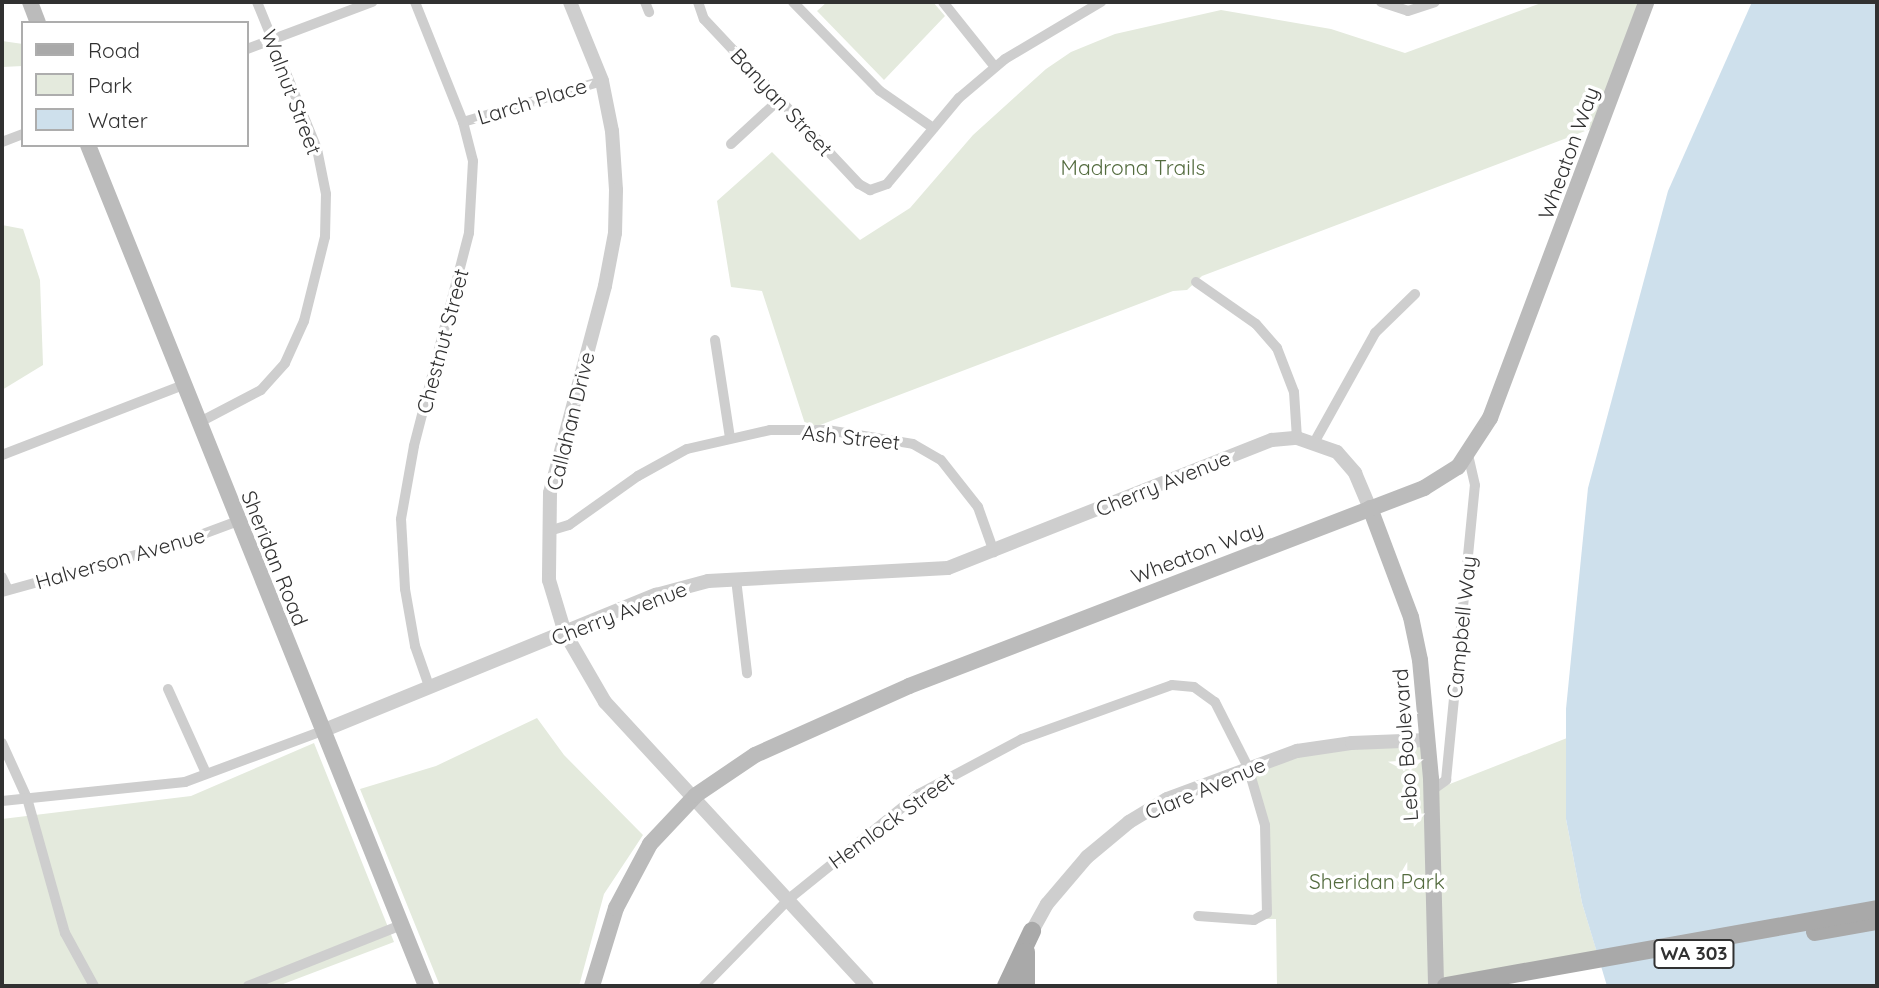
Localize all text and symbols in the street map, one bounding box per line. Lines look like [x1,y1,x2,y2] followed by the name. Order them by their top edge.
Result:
[21,21,248,147] legend
[257,26,327,158] street label: Walnut Street
[88,37,140,63] text: Road
[726,43,838,161] street label: Banyan Street
[88,72,132,98] text: Park
[474,72,590,130] street label: Larch Place
[1532,83,1604,223] street label: Wheaton Way
[88,107,148,133] text: Water
[1061,154,1205,180] park label: Madrona Trails
[411,266,473,416] street label: Chestnut Street
[541,349,599,493] street label: Callahan Drive
[801,419,901,455] street label: Ash Street
[1092,445,1234,521] street label: Cherry Avenue
[236,487,314,629] street label: Sheridan Road
[1128,515,1266,589] street label: Wheaton Way
[32,522,208,594] street label: Halverson Avenue
[1441,555,1481,699] street label: Campbell Way
[548,576,690,650] street label: Cherry Avenue
[1387,668,1423,822] street label: Lebo Boulevard
[1141,751,1269,825] street label: Clare Avenue
[823,766,959,874] street label: Hemlock Street
[1309,868,1445,894] park label: Sheridan Park
[1652,938,1736,970] road number: WA 303

